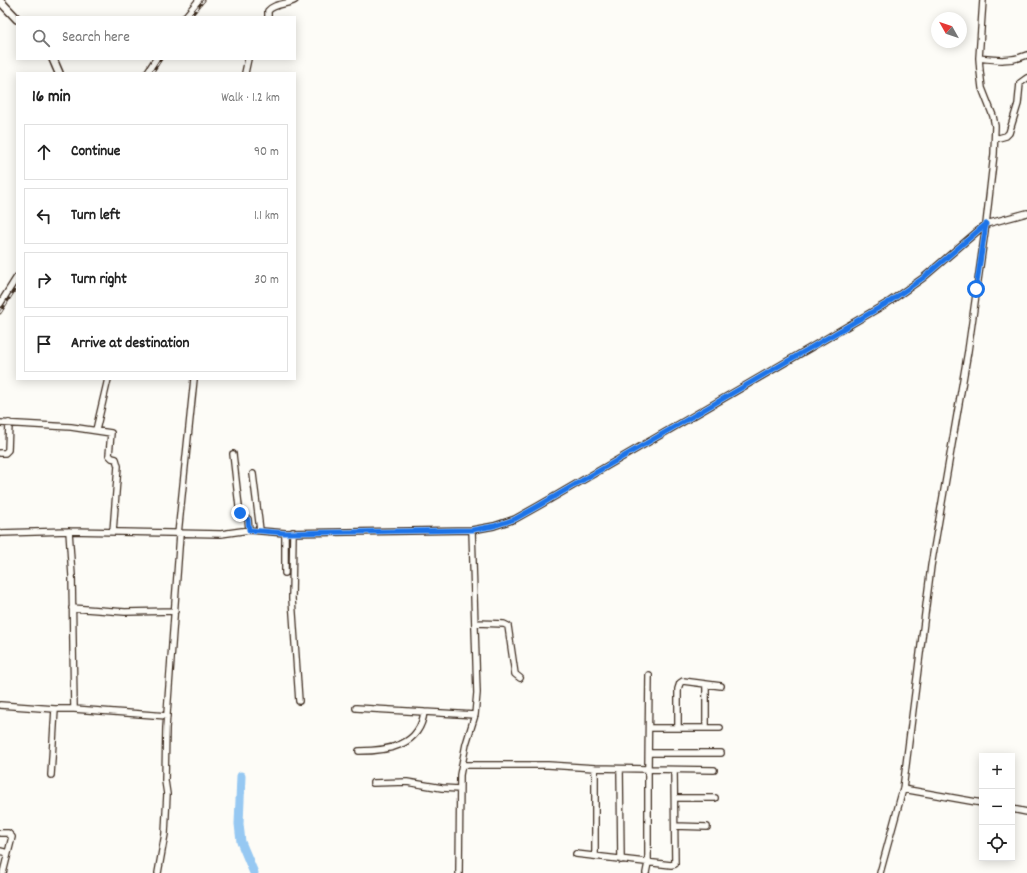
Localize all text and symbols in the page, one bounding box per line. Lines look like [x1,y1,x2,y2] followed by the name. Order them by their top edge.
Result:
[931,12,967,48] north arrow
[16,16,296,60] search box
[30,27,52,49] icon: search
[62,27,130,49] text: Search here
[32,86,71,110] text: 16 min
[221,89,280,108] text: Walk · 1.2 km
[33,141,55,163] icon: ahead
[71,141,120,163] text: Continue
[254,143,279,162] text: 90 m
[33,205,55,227] icon: left
[71,205,120,227] text: Turn left
[254,207,279,226] text: 1.1 km
[33,269,55,291] icon: right
[71,269,127,291] text: Turn right
[254,271,279,290] text: 30 m
[967,280,985,298] route start
[33,333,55,355] icon: arrive
[71,333,189,355] text: Arrive at destination
[231,504,249,522] route end
[979,753,1015,861] map controls
[979,753,1015,789] button: +
[979,789,1015,825] button: −
[979,825,1015,861] button: locate

